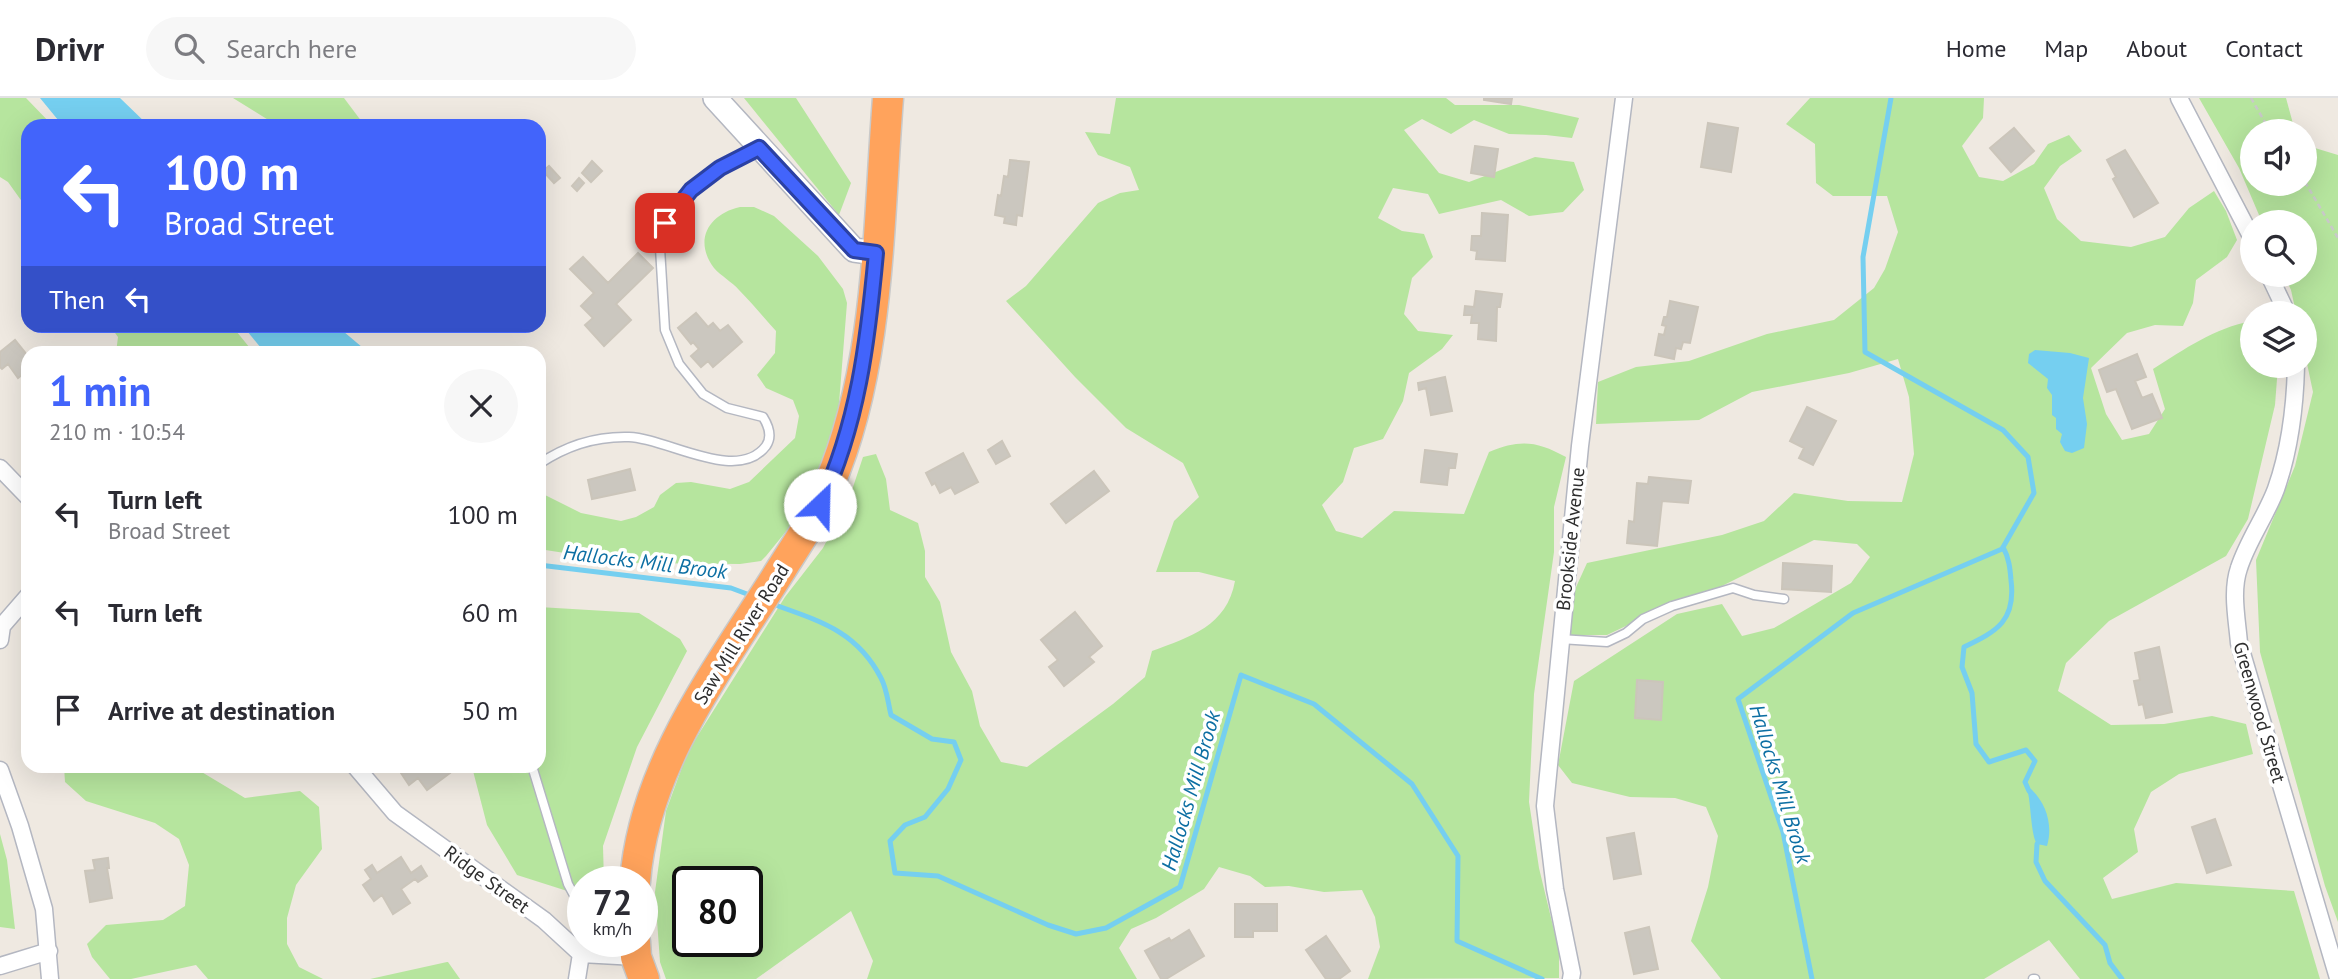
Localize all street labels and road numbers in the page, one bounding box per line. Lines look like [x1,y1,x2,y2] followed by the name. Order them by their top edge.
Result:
[1551,466,1589,612] street label: Brookside Avenue
[688,559,794,709] street label: Saw Mill River Road
[2228,639,2292,786] street label: Greenwood Street
[439,840,535,918] street label: Ridge Street

